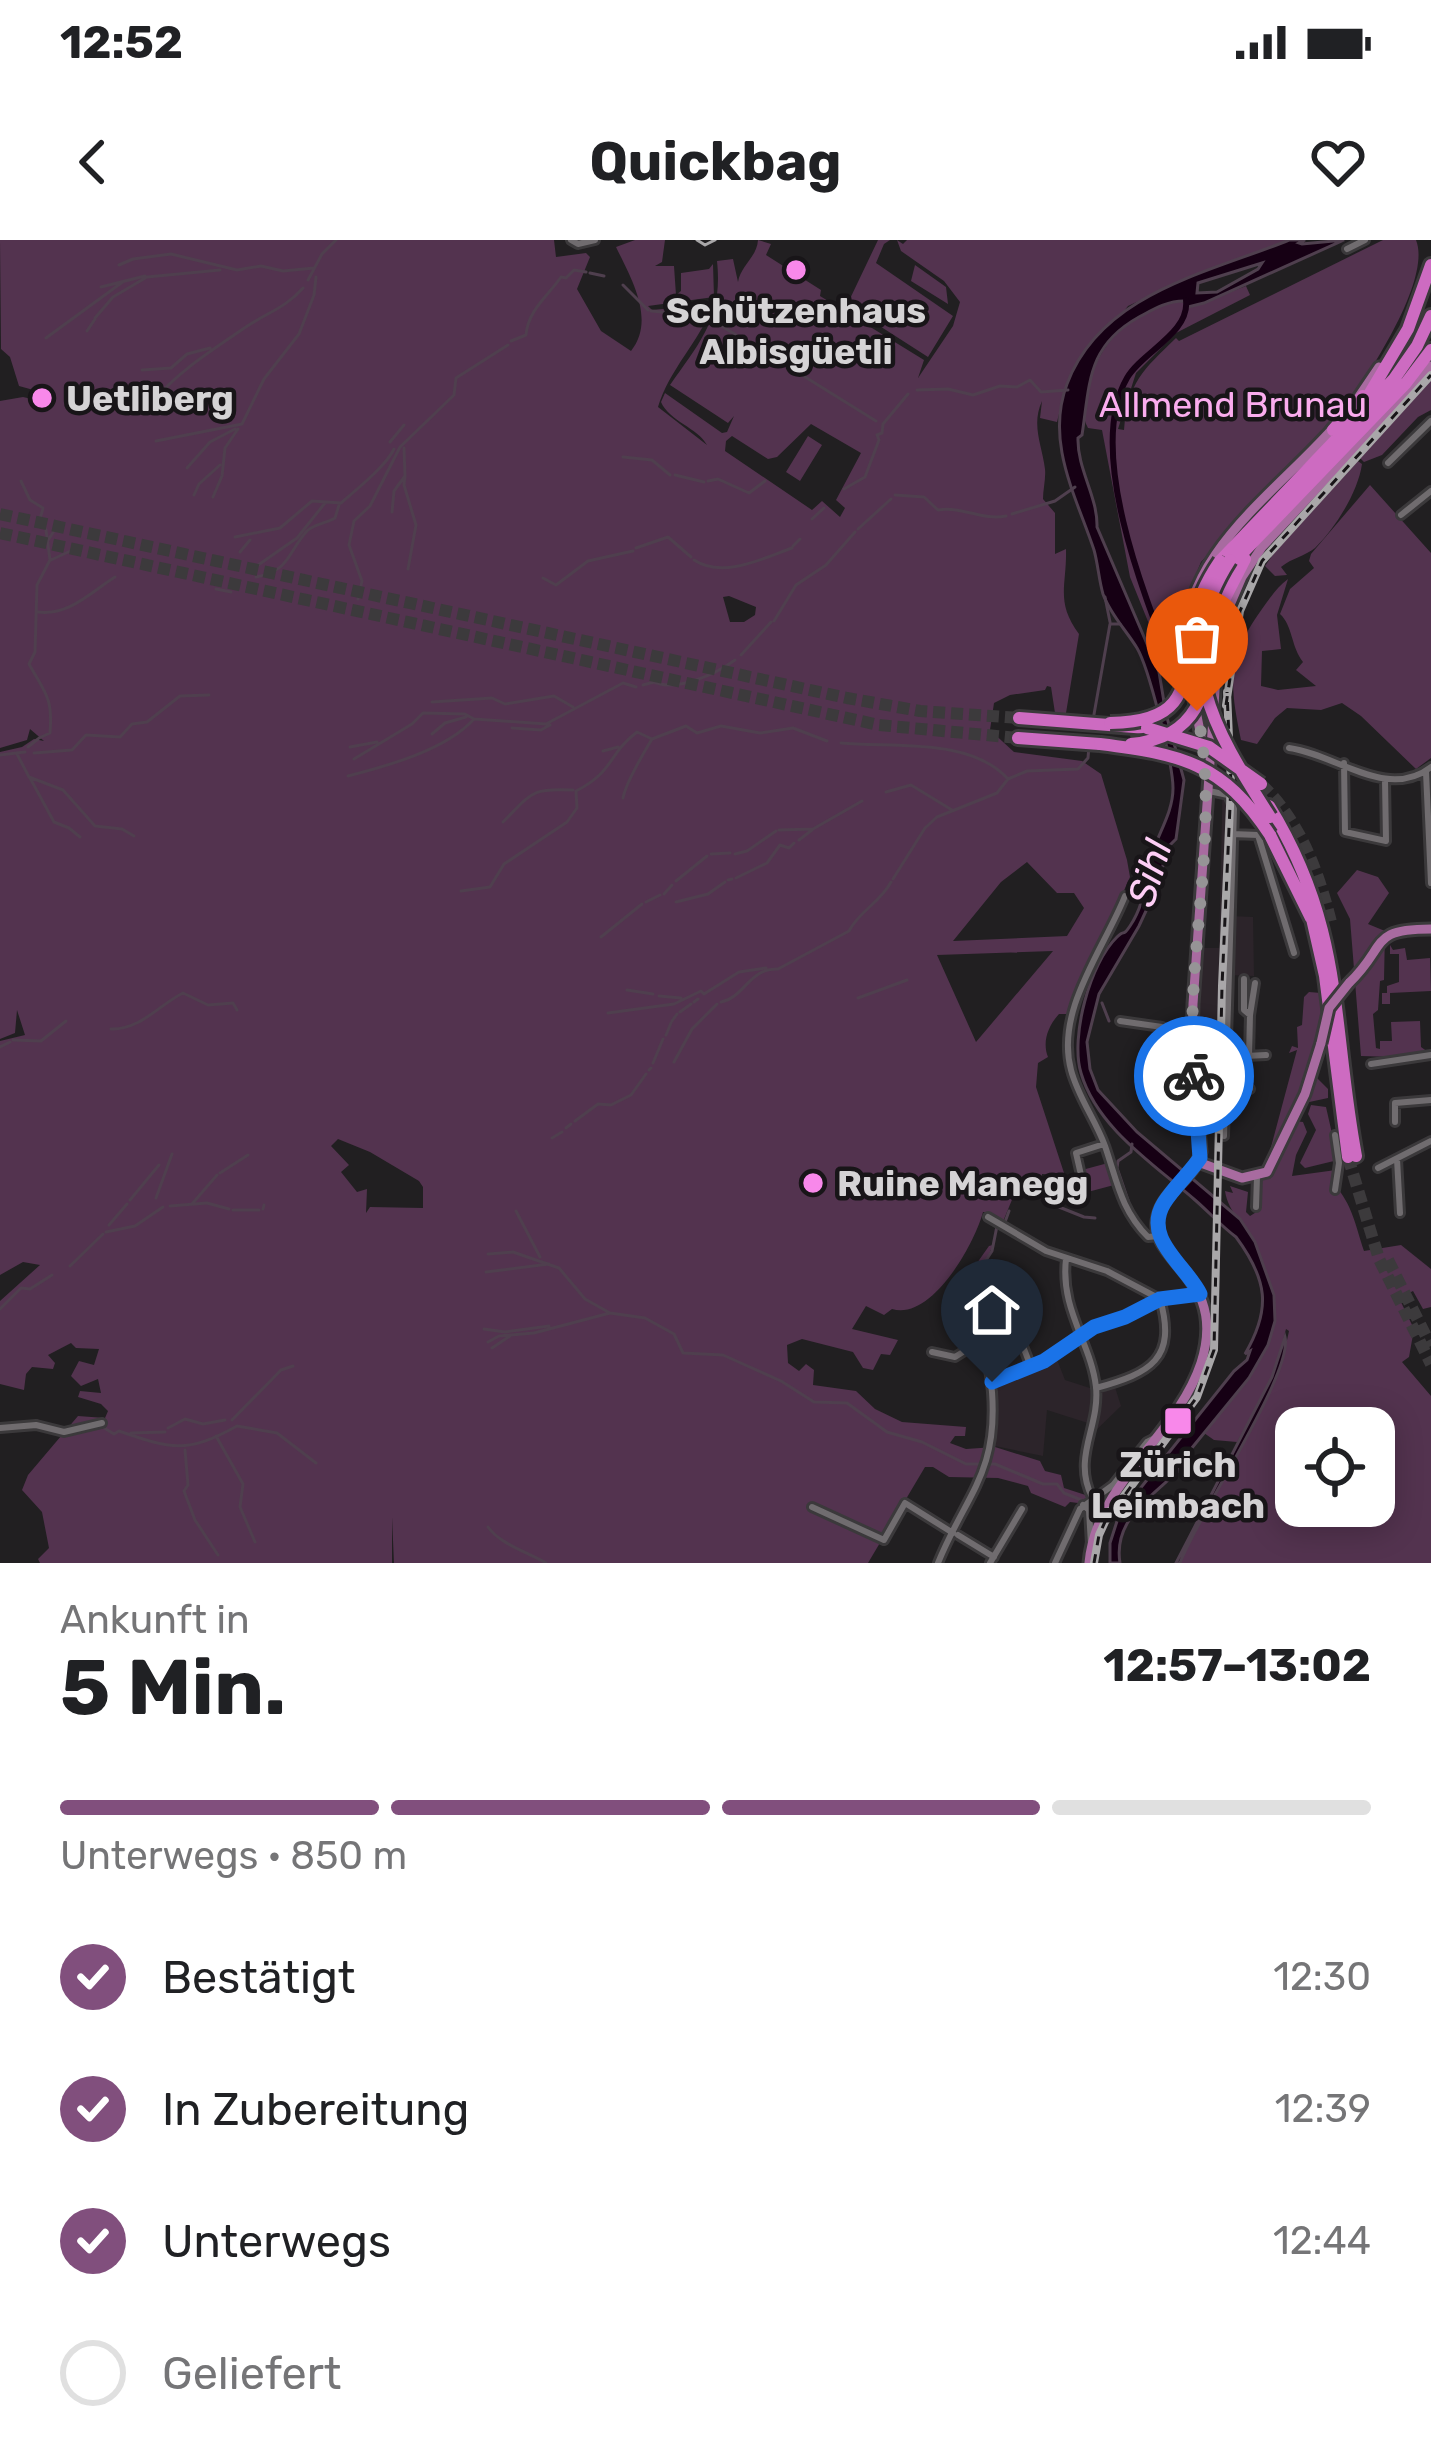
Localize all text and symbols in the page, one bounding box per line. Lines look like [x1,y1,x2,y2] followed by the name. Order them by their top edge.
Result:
[60,16,183,69] text: 12:52
[60,129,126,195] icon: back
[1305,129,1371,195] icon: heart
[589,130,842,194] text: Quickbag
[783,257,809,283] marker: Schützenhaus Albisgüetli
[666,289,926,373] place label: Schützenhaus Albisgüetli
[66,377,234,420] place label: Uetliberg
[1099,383,1367,426] park label: Allmend Brunau
[29,385,55,411] marker: Uetliberg
[1146,588,1248,711] pin
[1164,606,1230,672] icon: bag
[1118,834,1182,912] water label: Sihl
[1134,1016,1254,1136] courier
[1161,1043,1227,1109] icon: bike
[837,1162,1089,1205] place label: Ruine Manegg
[800,1170,826,1196] marker: Ruine Manegg
[941,1259,1043,1382] pin
[959,1277,1025,1343] icon: home
[1162,1405,1194,1437] marker: Zürich Leimbach
[1275,1407,1395,1527] map controls
[1275,1407,1395,1527] button: locate
[1091,1443,1265,1527] place label: Zürich Leimbach
[60,1597,250,1643] text: Ankunft in
[1103,1639,1371,1692] text: 12:57–13:02
[60,1641,286,1734] text: 5 Min.
[60,1833,407,1879] text: Unterwegs · 850 m
[60,1944,126,2010] icon: check
[162,1951,355,2004] text: Bestätigt
[1273,1954,1371,2000] text: 12:30
[60,2076,126,2142] icon: check
[162,2083,470,2136] text: In Zubereitung
[1275,2086,1371,2132] text: 12:39
[60,2208,126,2274] icon: check
[162,2215,391,2268] text: Unterwegs
[1273,2218,1371,2264] text: 12:44
[162,2347,341,2400] text: Geliefert

